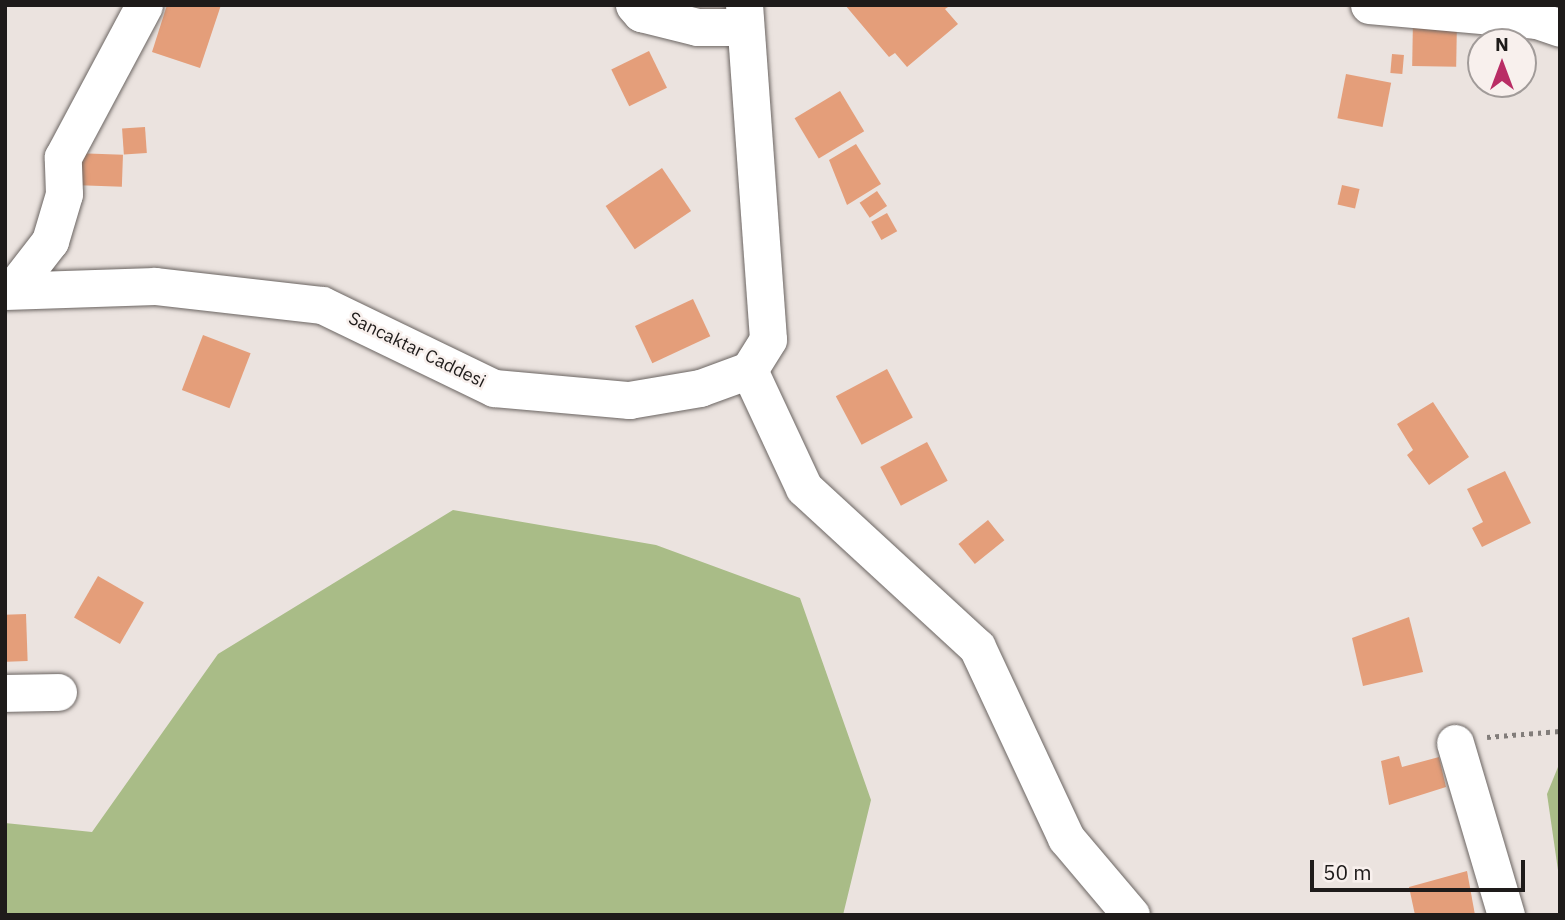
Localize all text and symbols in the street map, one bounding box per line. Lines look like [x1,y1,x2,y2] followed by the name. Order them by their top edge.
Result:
[1467,28,1537,98] north arrow
[1495,32,1509,56] text: N
[345,307,489,393] street label: Sancaktar Caddesi
[1313,846,1528,890] scale bar
[1323,858,1372,886] text: 50 m

